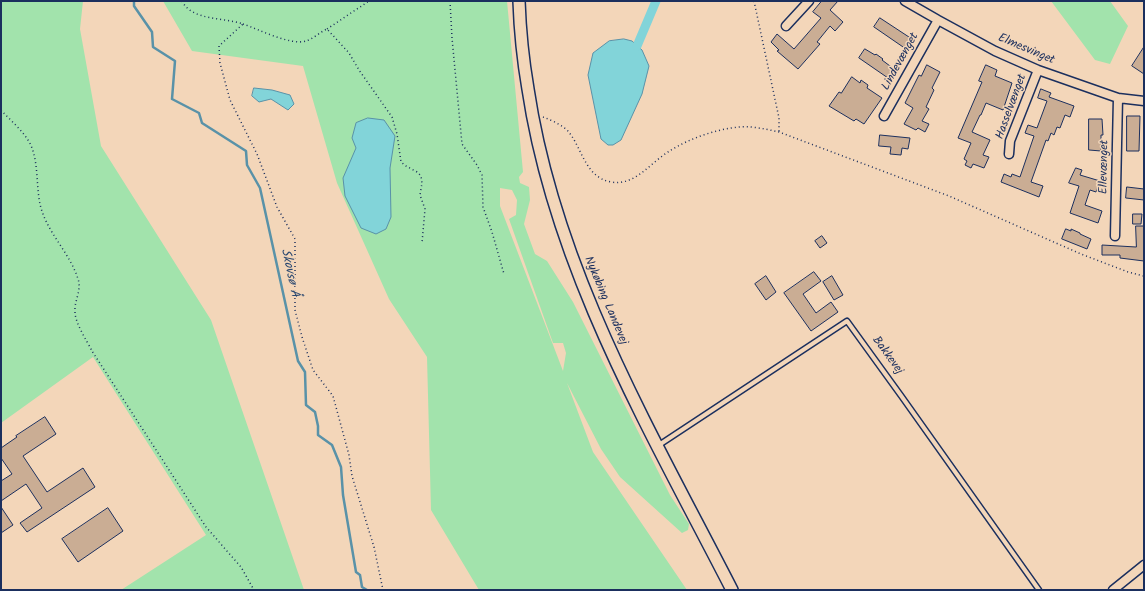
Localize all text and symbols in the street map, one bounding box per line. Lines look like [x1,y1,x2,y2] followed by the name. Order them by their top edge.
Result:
[879,31,923,93] street label: Lindevænget
[996,32,1056,68] street label: Elmesvinget
[994,72,1030,142] street label: Hasselvænget
[1097,140,1113,194] street label: Ellevænget
[276,247,302,299] water label: Skovsø Å
[580,255,630,347] street label: Nykøbing Landevej
[868,334,906,378] street label: Bakkevej

